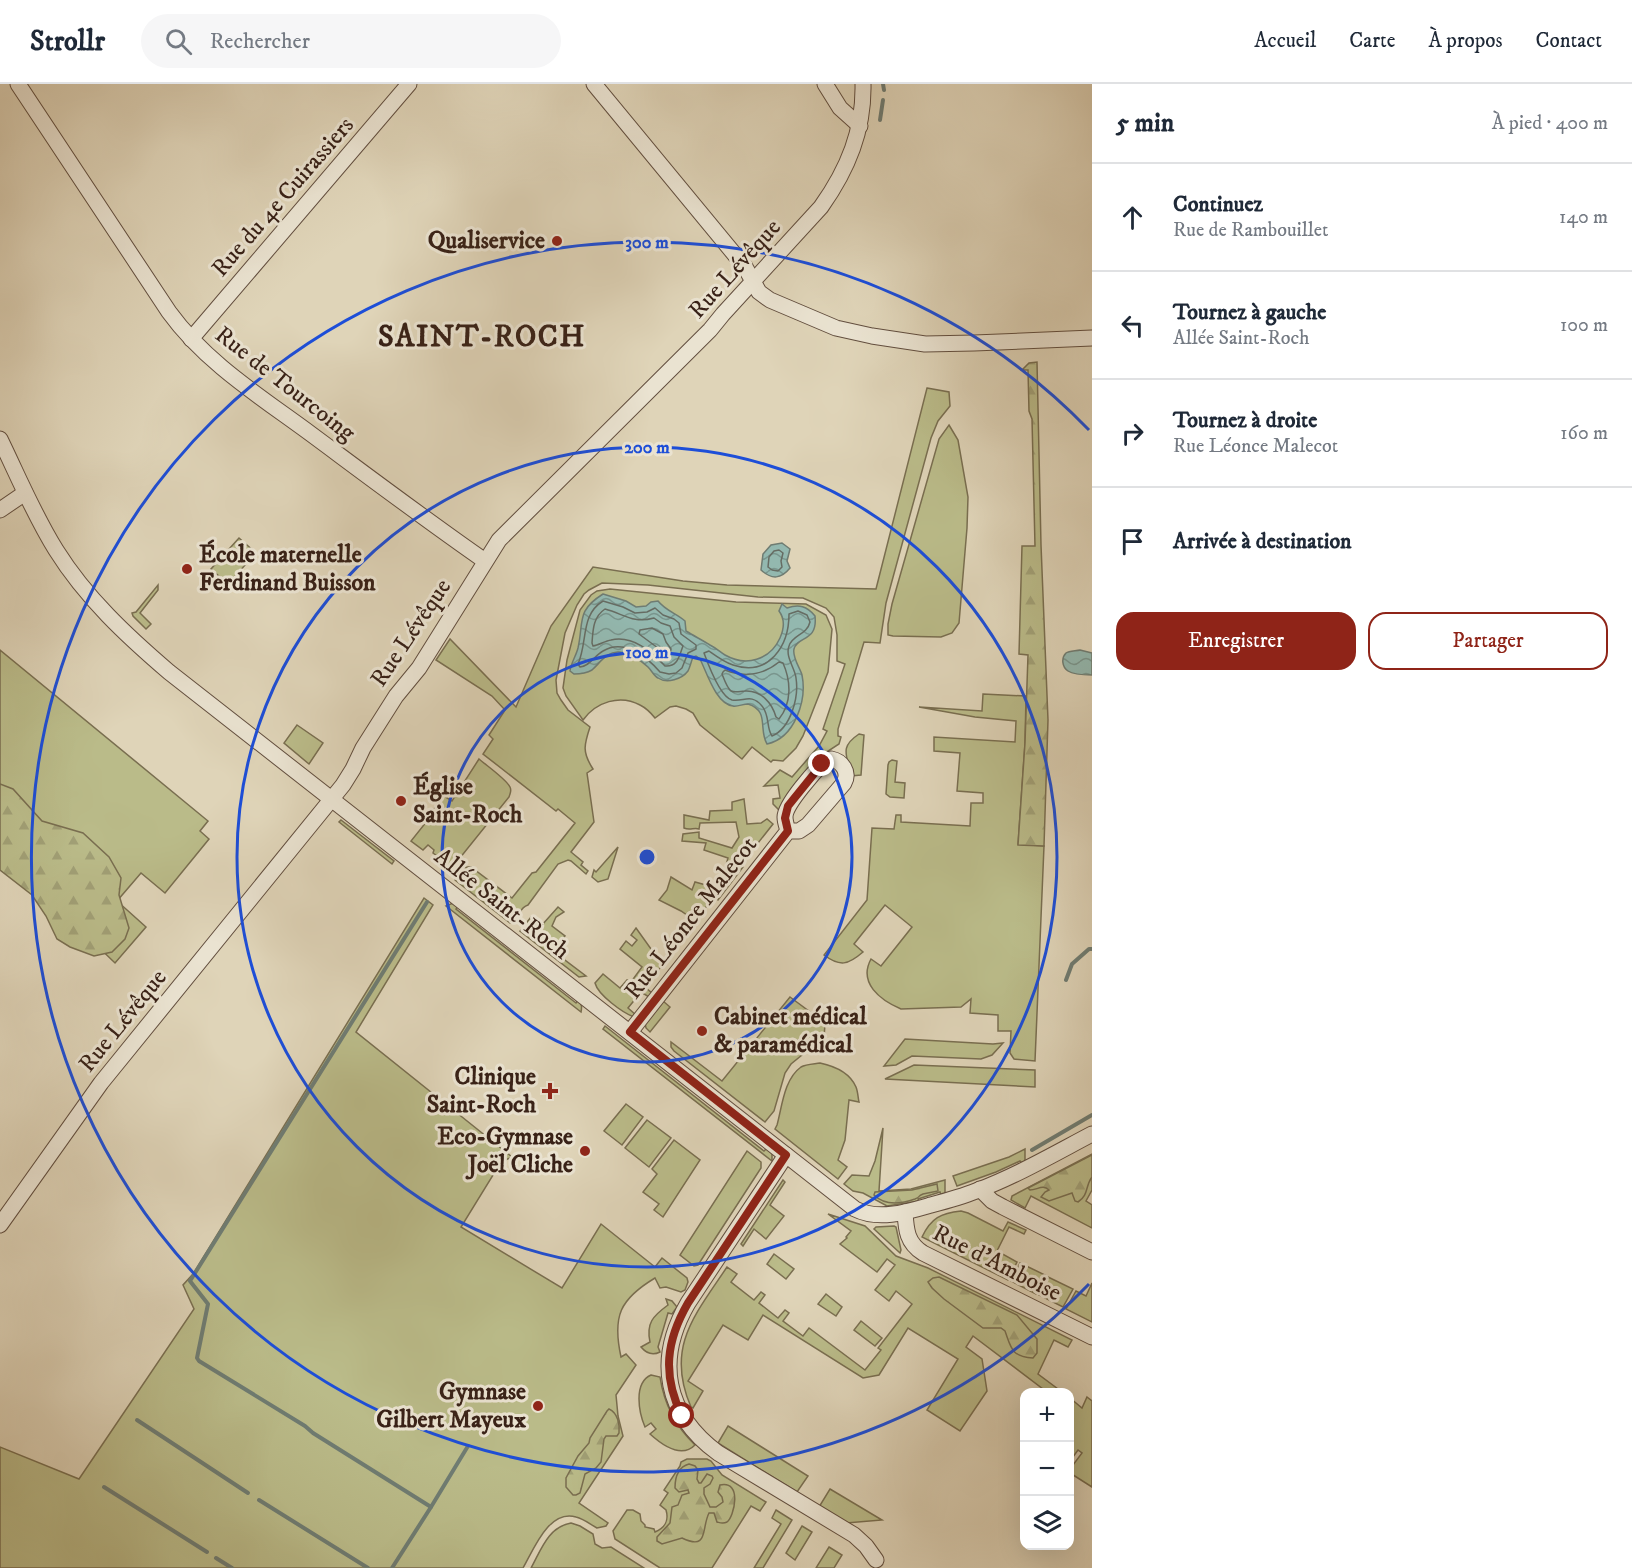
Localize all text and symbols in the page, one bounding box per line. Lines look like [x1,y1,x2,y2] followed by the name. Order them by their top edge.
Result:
[141,14,561,68] search box
[30,24,105,59] text: Strollr
[162,25,195,58] icon: search
[210,28,310,55] text: Rechercher
[1254,28,1316,54] text: Accueil
[1349,28,1395,54] text: Carte
[1428,28,1503,54] text: À propos
[1536,28,1602,54] text: Contact
[1116,107,1174,140] text: 5 min
[205,111,361,283] street label: Rue du 4e Cuirassiers
[1492,111,1608,136] text: À pied · 400 m
[1173,191,1263,218] text: Continuez
[1116,201,1149,234] icon: ahead
[1559,205,1608,230] text: 140 m
[682,213,788,325] street label: Rue Lévêque
[1173,218,1328,243] text: Rue de Rambouillet
[428,226,545,256] place label: Qualiservice
[625,232,669,254] text: 300 m
[550,234,564,248] marker: Qualiservice
[1173,299,1326,326] text: Tournez à gauche
[1116,309,1149,342] icon: left
[1560,313,1608,338] text: 100 m
[378,319,586,356] district label: SAINT-ROCH
[209,320,361,448] street label: Rue de Tourcoing
[1173,326,1310,351] text: Allée Saint-Roch
[1173,407,1317,434] text: Tournez à droite
[1116,417,1149,450] icon: right
[1560,421,1608,446] text: 160 m
[1173,434,1338,459] text: Rue Léonce Malecot
[624,437,670,459] text: 200 m
[1116,525,1149,558] icon: arrive
[1173,528,1352,555] text: Arrivée à destination
[199,539,376,598] place label: École maternelle Ferdinand Buisson
[180,562,194,576] marker: École maternelle Ferdinand Buisson
[364,573,458,693] street label: Rue Lévêque
[1116,612,1356,670] button: Enregistrer
[1368,612,1608,670] button: Partager
[625,642,669,664] text: 100 m
[808,750,834,776] route end
[413,771,523,830] place label: Église Saint-Roch
[394,794,408,808] marker: Église Saint-Roch
[618,830,764,1005] street label: Rue Léonce Malecot
[428,842,576,967] street label: Allée Saint-Roch
[637,847,657,867] centre of rings
[72,963,174,1079] street label: Rue Lévêque
[714,1002,867,1060] place label: Cabinet médical & paramédical
[695,1024,709,1038] marker: Cabinet médical & paramédical
[427,1062,536,1120] place label: Clinique Saint-Roch
[541,1082,559,1100] marker: Clinique Saint-Roch
[437,1122,573,1180] place label: Eco-Gymnase Joël Cliche
[578,1144,592,1158] marker: Eco-Gymnase Joël Cliche
[928,1218,1066,1308] street label: Rue d'Amboise
[376,1377,526,1435] place label: Gymnase Gilbert Mayeux
[1020,1388,1074,1550] map controls
[1020,1388,1074,1442] button: +
[531,1399,545,1413] marker: Gymnase Gilbert Mayeux
[668,1402,694,1428] route start
[1020,1442,1074,1496] button: −
[1020,1496,1074,1550] button: layers

